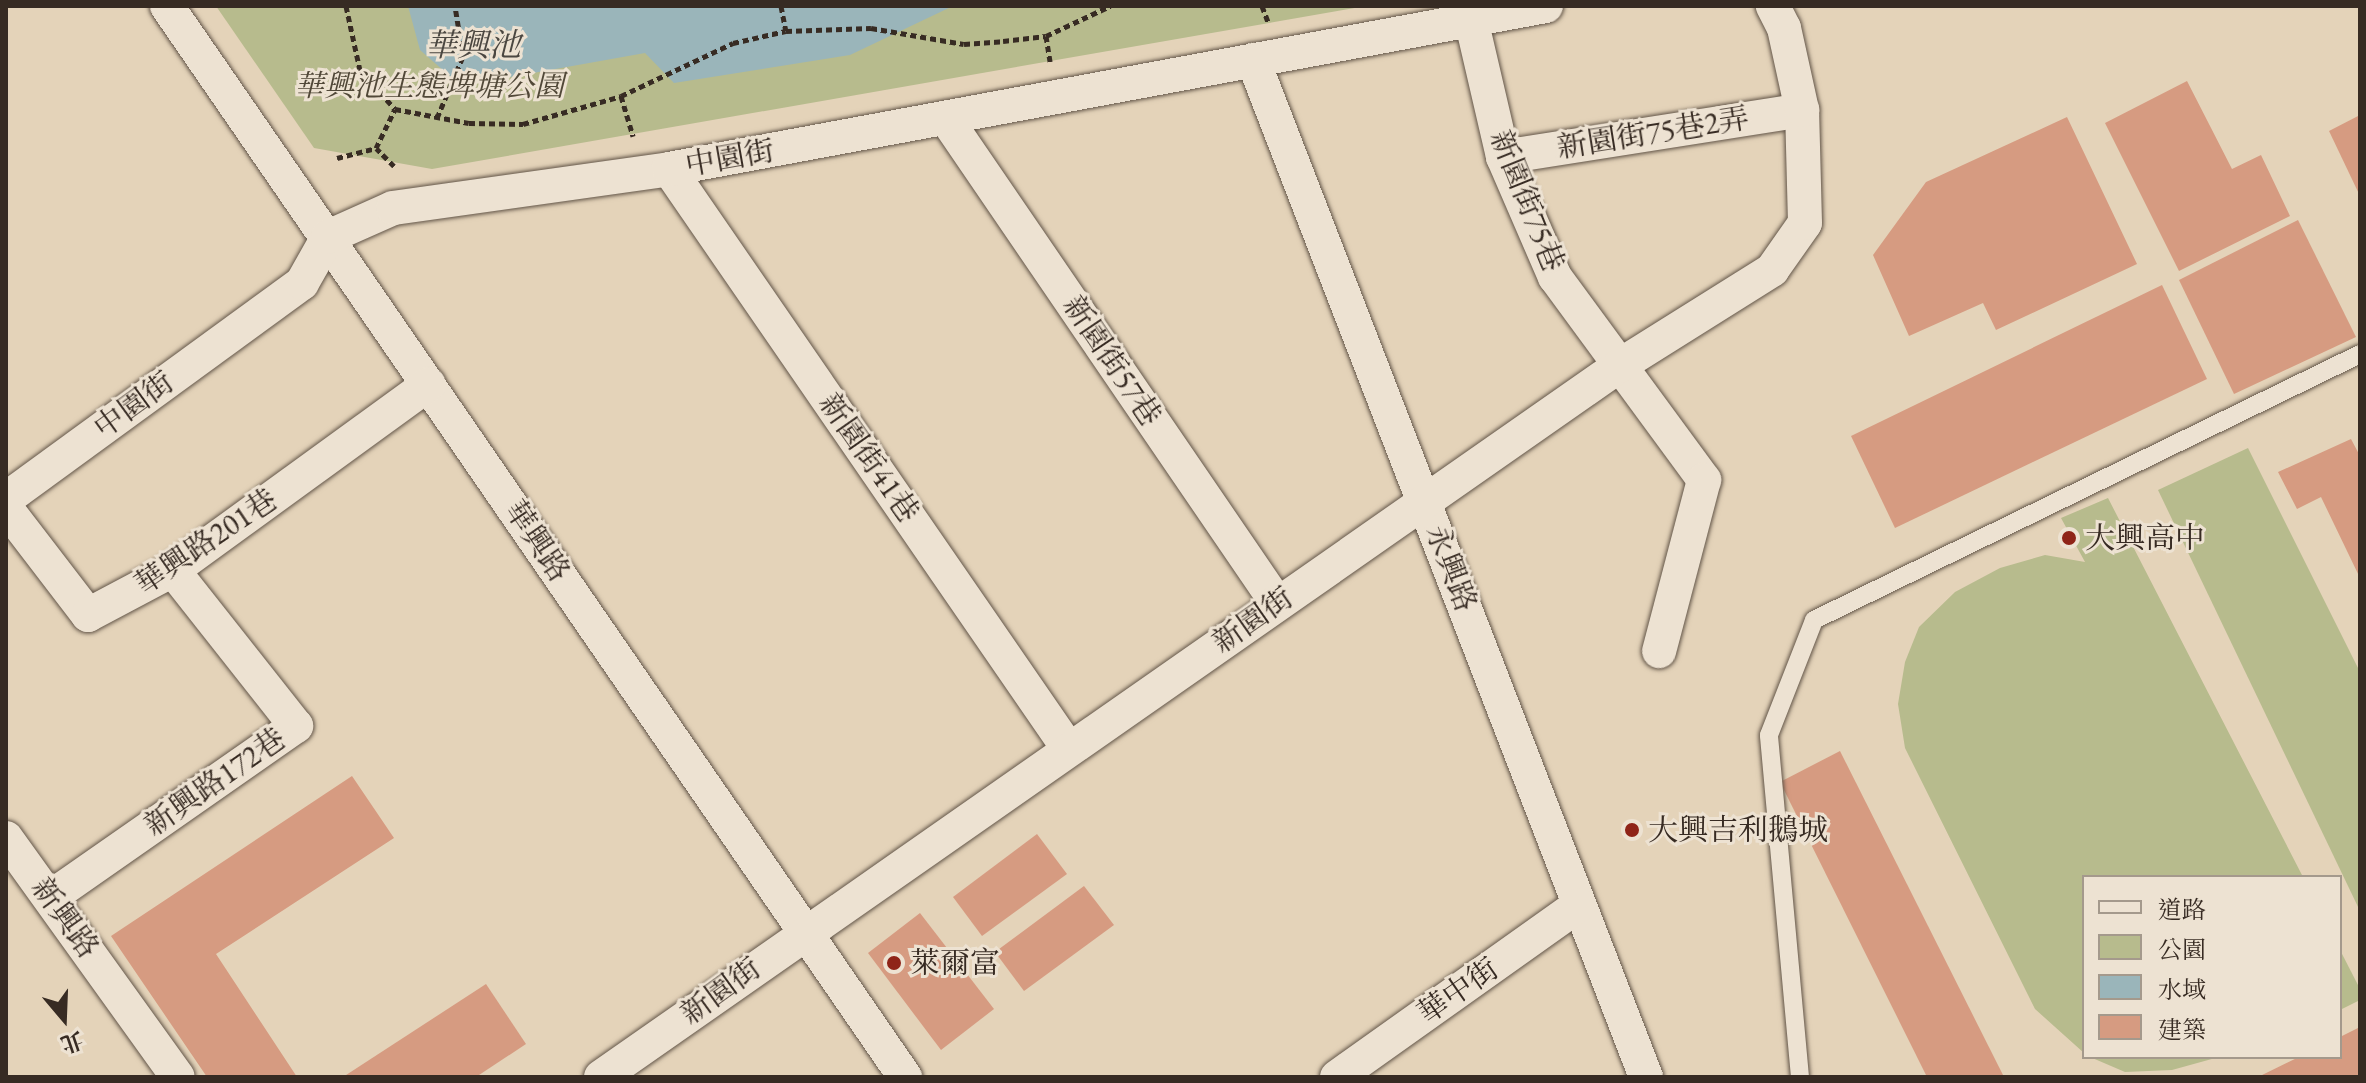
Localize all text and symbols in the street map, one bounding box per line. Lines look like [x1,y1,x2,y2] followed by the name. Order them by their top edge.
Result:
[425,26,521,64] water label: 華興池
[294,68,564,104] park label: 華興池生態埤塘公園
[1555,100,1751,166] street label: 新園街75巷2弄
[1482,125,1572,277] street label: 新園街75巷
[683,132,777,184] street label: 中園街
[1055,289,1169,433] street label: 新園街57巷
[87,364,181,446] street label: 中園街
[812,387,926,529] street label: 新園街41巷
[128,481,284,603] street label: 華興路201巷
[497,494,577,588] street label: 華興路
[1418,520,1484,616] street label: 永興路
[2085,520,2205,556] place label: 大興高中
[2060,529,2078,547] marker: 大興高中
[1206,579,1300,661] street label: 新園街
[138,720,292,844] street label: 新興路172巷
[1648,812,1828,848] place label: 大興吉利鵝城
[1623,821,1641,839] marker: 大興吉利鵝城
[24,871,106,965] street label: 新興路
[2082,875,2342,1059] legend
[2158,894,2206,925] text: 道路
[2158,934,2206,965] text: 公園
[910,945,1000,981] place label: 萊爾富
[674,950,768,1032] street label: 新園街
[1411,950,1505,1032] street label: 華中街
[885,954,903,972] marker: 萊爾富
[2158,974,2206,1005] text: 水域
[24,979,104,1059] north arrow
[2158,1014,2206,1045] text: 建築
[57,1025,87,1059] text: 北

